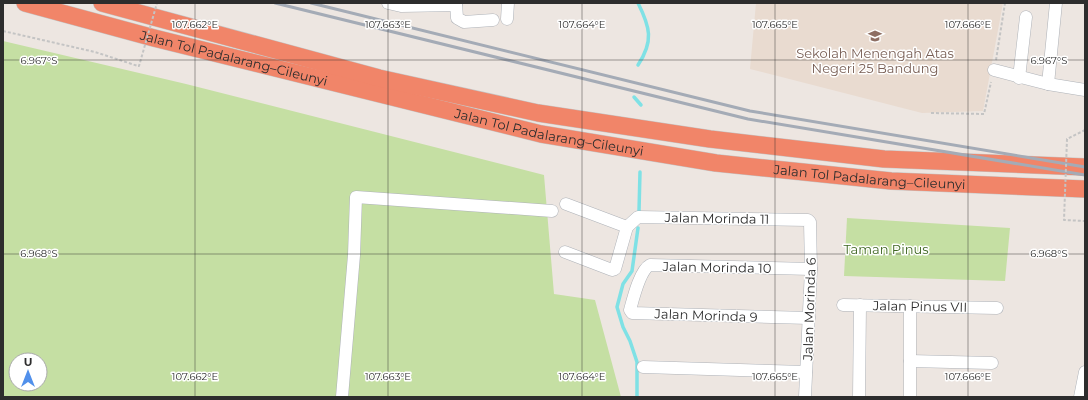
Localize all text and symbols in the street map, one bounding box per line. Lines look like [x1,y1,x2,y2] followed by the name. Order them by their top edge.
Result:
[172,18,218,31] text: 107.662°E
[365,18,411,31] text: 107.663°E
[559,18,606,31] text: 107.664°E
[752,18,798,31] text: 107.665°E
[945,18,992,31] text: 107.666°E
[138,26,329,89] street label: Jalan Tol Padalarang–Cileunyi
[867,28,883,44] school or university icon: Sekolah Menengah Atas Negeri 25 Bandung
[796,45,954,76] place label: Sekolah Menengah Atas Negeri 25 Bandung
[21,54,57,67] text: 6.967°S
[1031,54,1067,67] text: 6.967°S
[452,105,645,159] street label: Jalan Tol Padalarang–Cileunyi
[772,161,966,192] street label: Jalan Tol Padalarang–Cileunyi
[663,209,770,227] street label: Jalan Morinda 11
[843,241,929,257] park label: Taman Pinus
[20,247,58,260] text: 6.968°S
[1030,247,1068,260] text: 6.968°S
[799,257,819,362] street label: Jalan Morinda 6
[662,258,771,276] street label: Jalan Morinda 10
[872,297,967,315] street label: Jalan Pinus VII
[653,305,758,325] street label: Jalan Morinda 9
[8,352,48,392] north arrow
[24,355,32,369] text: U
[172,370,218,383] text: 107.662°E
[365,370,411,383] text: 107.663°E
[559,370,606,383] text: 107.664°E
[752,370,798,383] text: 107.665°E
[945,370,992,383] text: 107.666°E

